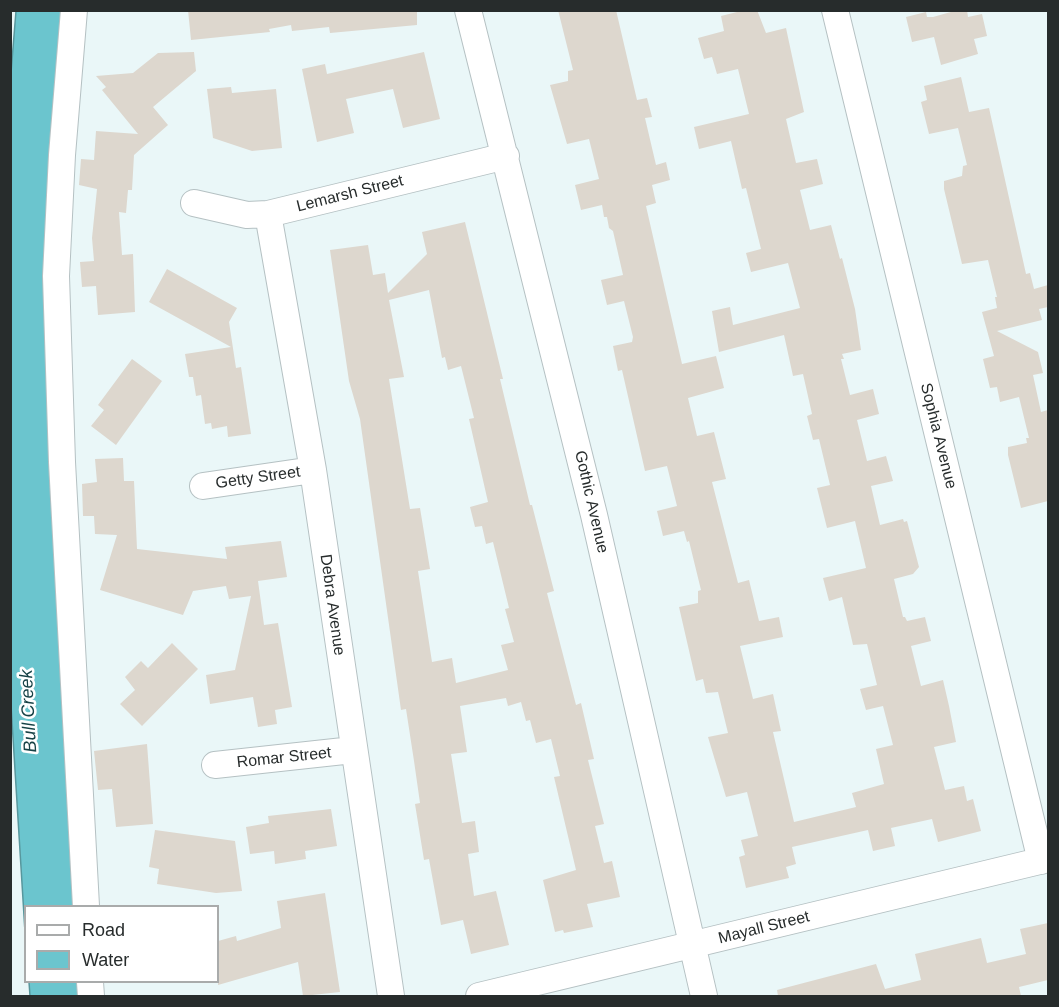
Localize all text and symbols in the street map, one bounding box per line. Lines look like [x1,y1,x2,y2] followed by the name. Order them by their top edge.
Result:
[295,171,405,217] street label: Lemarsh Street
[916,381,960,491] street label: Sophia Avenue
[570,449,612,555] street label: Gothic Avenue
[214,463,302,493] street label: Getty Street
[315,553,349,657] street label: Debra Avenue
[16,669,42,753] water label: Bull Creek
[236,743,332,773] street label: Romar Street
[24,905,219,983] legend
[716,907,812,949] street label: Mayall Street
[82,920,125,940] text: Road
[82,950,129,970] text: Water

